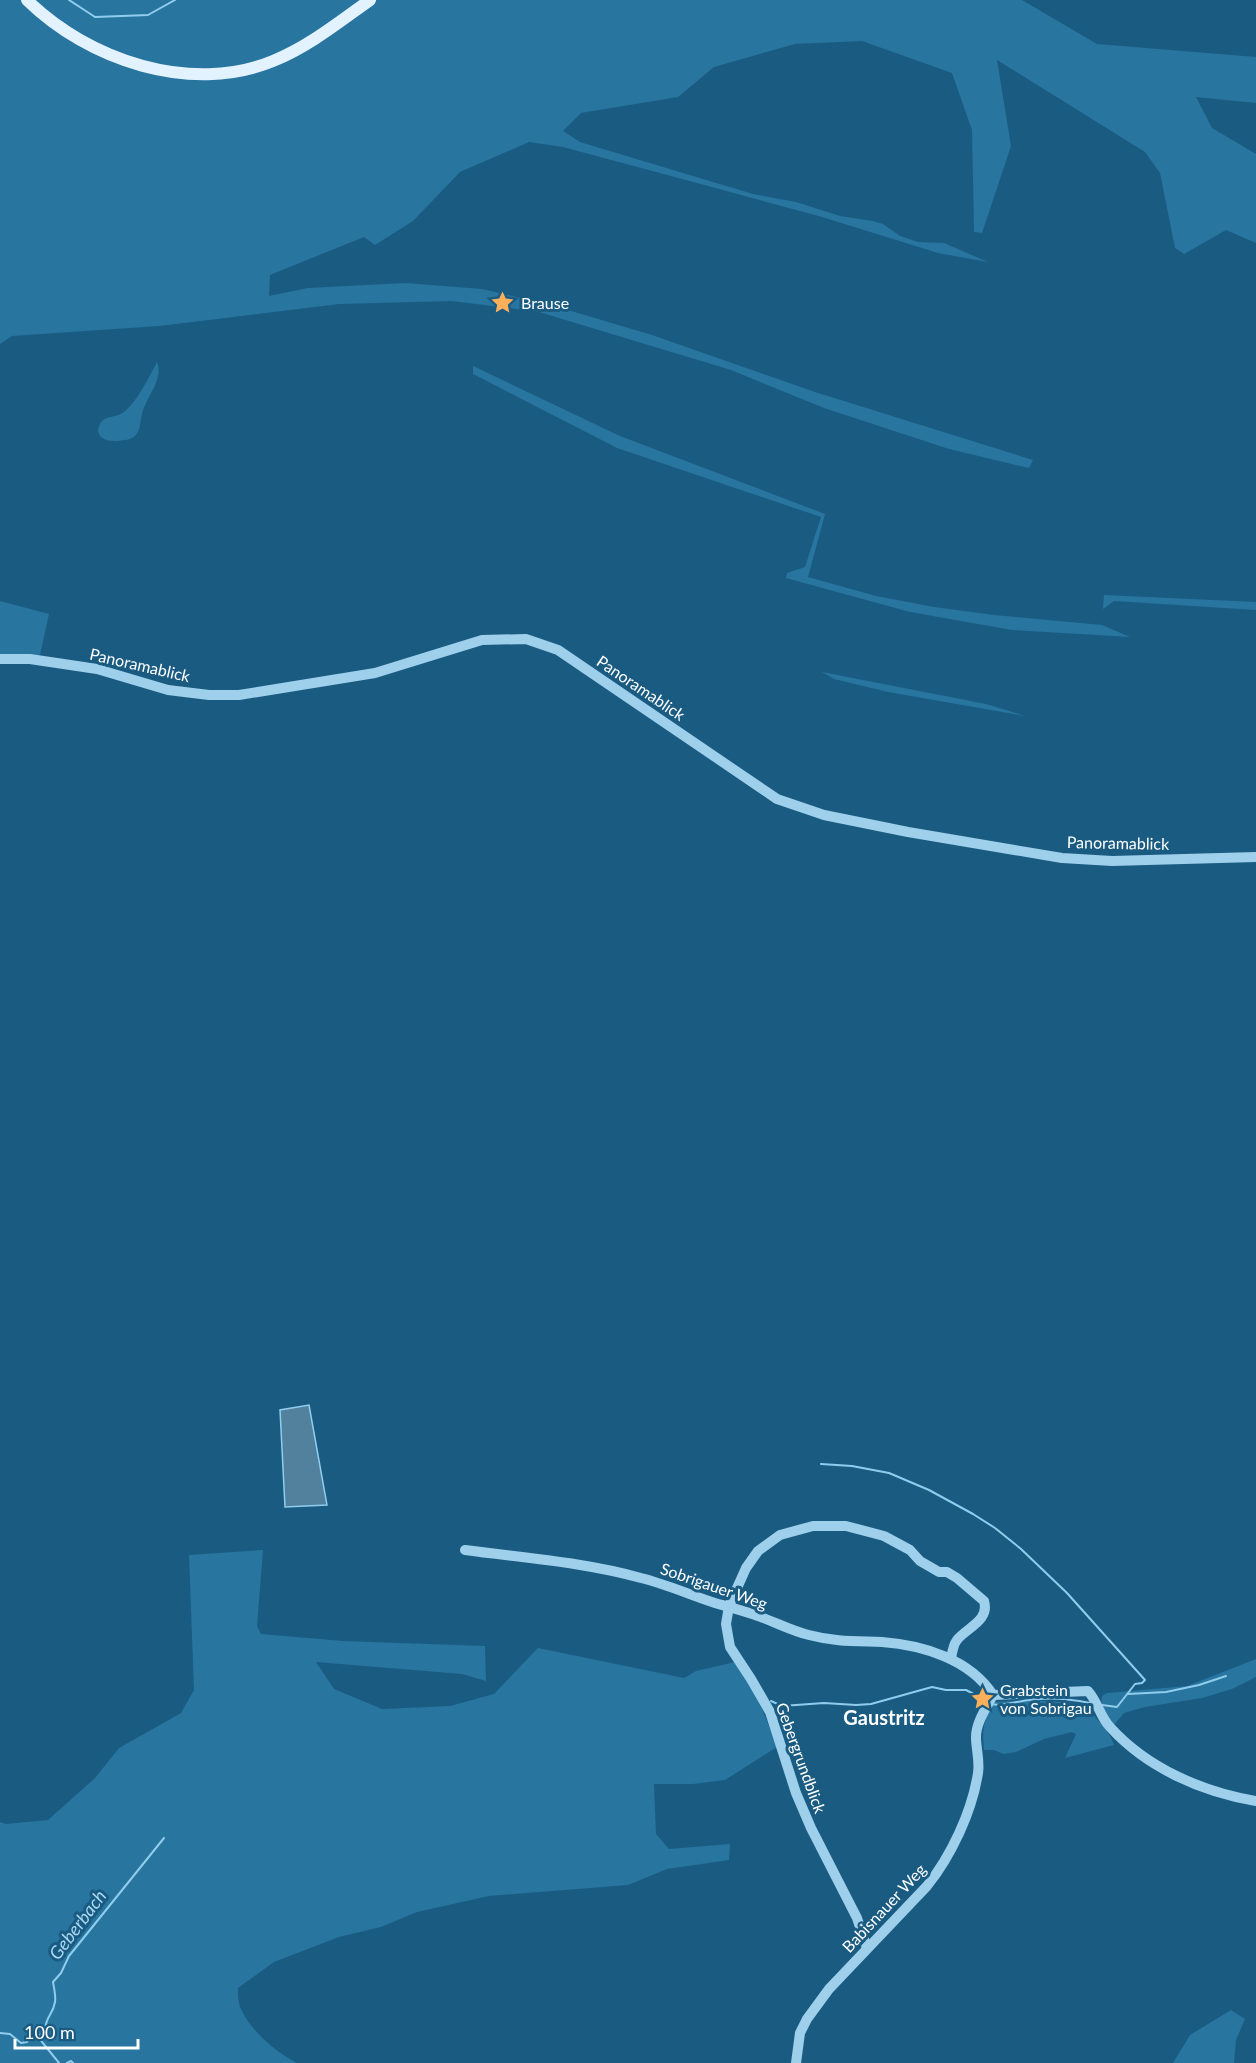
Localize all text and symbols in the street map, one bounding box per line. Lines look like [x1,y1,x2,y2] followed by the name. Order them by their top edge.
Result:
[490,290,516,316] place icon: Brause
[521,293,569,312] place label: Brause
[88,644,193,685] street label: Panoramablick
[594,651,690,725] street label: Panoramablick
[1067,832,1170,853] street label: Panoramablick
[658,1558,770,1613] street label: Sobrigauer Weg
[1000,1680,1092,1717] place label: Grabstein von Sobrigau
[969,1686,995,1712] place icon: Grabstein von Sobrigau
[773,1700,831,1817] street label: Gebergrundblick
[843,1705,925,1729] district label: Gaustritz
[838,1860,929,1956] street label: Babisnauer Weg
[44,1885,110,1964] water label: Geberbach
[15,2012,138,2050] scale bar
[24,2021,75,2043] text: 100 m

